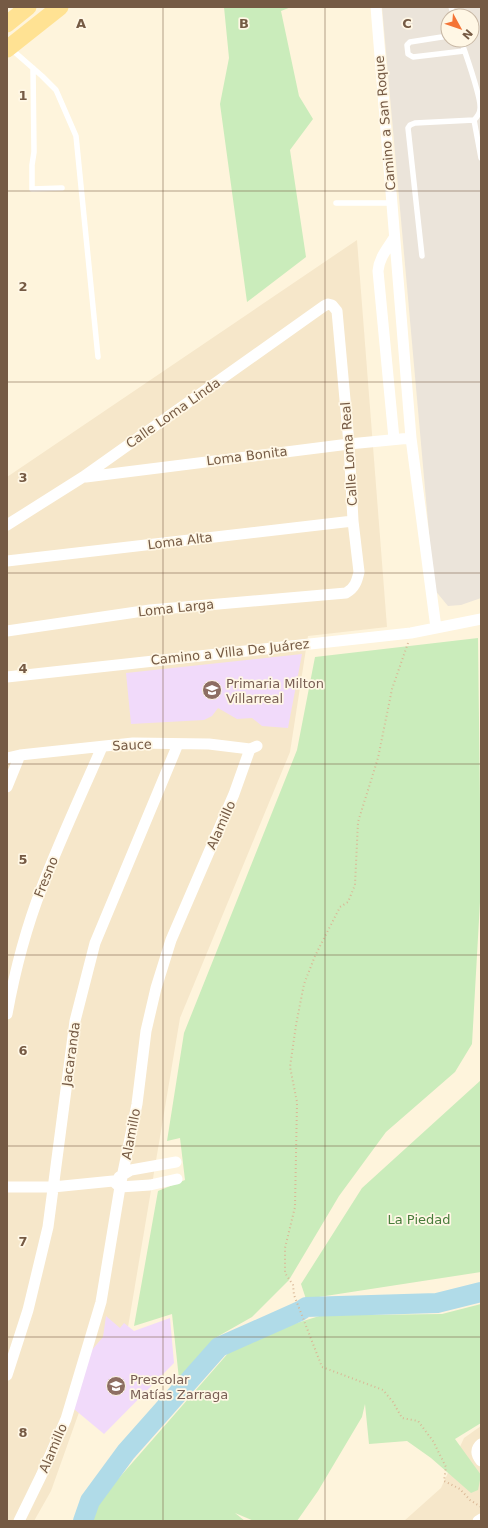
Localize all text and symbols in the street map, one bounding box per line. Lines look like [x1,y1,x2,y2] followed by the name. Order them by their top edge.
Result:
[440,8,480,48] north arrow
[76,16,86,31] text: A
[239,16,249,31] text: B
[402,16,412,31] text: C
[459,26,475,42] text: N
[372,55,398,191] street label: Camino a San Roque
[18,88,28,103] text: 1
[18,279,28,294] text: 2
[123,375,223,451] street label: Calle Loma Linda
[338,402,360,506] street label: Calle Loma Real
[206,444,288,468] street label: Loma Bonita
[18,470,28,485] text: 3
[147,530,213,552] street label: Loma Alta
[137,597,215,619] street label: Loma Larga
[150,636,310,668] street label: Camino a Villa De Juárez
[18,661,28,676] text: 4
[226,676,324,706] place label: Primaria Milton Villarreal
[201,679,223,701] school or university icon: Primaria Milton Villarreal
[112,736,152,754] street label: Sauce
[204,798,238,852] street label: Alamillo
[18,852,28,867] text: 5
[31,854,61,900] street label: Fresno
[59,1021,83,1088] street label: Jacaranda
[18,1043,28,1058] text: 6
[119,1107,143,1161] street label: Alamillo
[388,1212,450,1227] park label: La Piedad
[18,1234,28,1249] text: 7
[130,1372,228,1402] place label: Prescolar Matías Zarraga
[105,1375,127,1397] school or university icon: Prescolar Matías Zarraga
[36,1421,70,1475] street label: Alamillo
[18,1425,28,1440] text: 8

